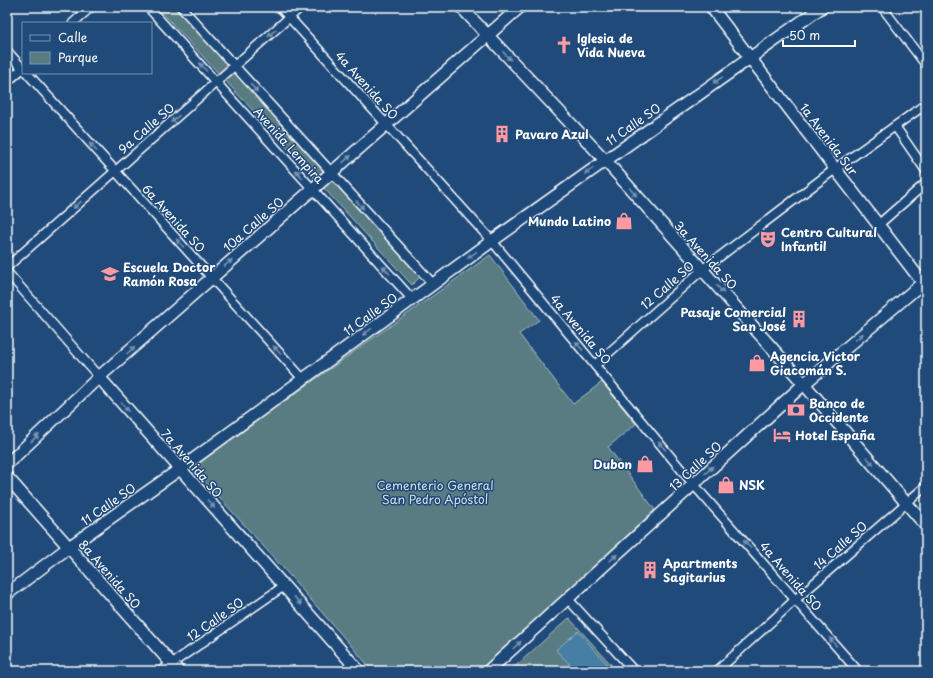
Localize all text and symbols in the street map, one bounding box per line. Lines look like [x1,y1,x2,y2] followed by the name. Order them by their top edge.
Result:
[22,22,152,74] legend
[783,22,855,48] scale bar
[789,26,820,44] text: 50 m
[58,28,88,46] text: Calle
[267,28,277,37] one-way arrow
[577,29,646,61] place label: Iglesia de Vida Nueva
[554,35,574,55] church icon: Iglesia de Vida Nueva
[331,47,403,123] street label: 4a Avenida SO
[58,48,98,66] text: Parque
[502,51,512,61] one-way arrow
[198,62,207,72] one-way arrow
[713,76,724,84] one-way arrow
[249,83,258,92] one-way arrow
[114,98,178,158] street label: 9a Calle SO
[602,99,664,149] street label: 11 Calle SO
[796,99,862,179] street label: 1a Avenida Sur
[250,103,329,188] street label: Avenida Lempira
[170,114,179,123] one-way arrow
[492,124,512,144] building icon: Pavaro Azul
[515,125,588,143] place label: Pavaro Azul
[89,142,98,152] one-way arrow
[342,154,352,164] one-way arrow
[584,167,594,175] one-way arrow
[294,169,304,179] one-way arrow
[138,180,210,256] street label: 6a Avenida SO
[629,187,638,197] one-way arrow
[219,192,287,256] street label: 10a Calle SO
[72,200,82,210] one-way arrow
[355,200,364,209] one-way arrow
[614,211,634,231] shop icon: Mundo Latino
[528,212,611,230] place label: Mundo Latino
[670,217,742,293] street label: 3a Avenida SO
[781,223,877,255] place label: Centro Cultural Infantil
[758,229,778,249] theatre icon: Centro Cultural Infantil
[176,238,185,248] one-way arrow
[467,251,478,260] one-way arrow
[636,257,698,313] street label: 12 Calle SO
[123,258,216,290] place label: Escuela Doctor Ramón Rosa
[223,259,234,268] one-way arrow
[100,264,120,284] school or university icon: Escuela Doctor Ramón Rosa
[382,265,391,275] one-way arrow
[715,284,724,294] one-way arrow
[339,288,401,340] street label: 11 Calle SO
[546,290,616,368] street label: 4a Avenida SO
[681,303,786,335] place label: Pasaje Comercial San José
[789,309,809,329] building icon: Pasaje Comercial San José
[362,328,373,336] one-way arrow
[853,333,864,342] one-way arrow
[574,340,583,351] one-way arrow
[126,345,136,354] one-way arrow
[272,345,281,355] one-way arrow
[770,347,861,379] place label: Agencia Victor Giacomán S.
[747,353,767,373] shop icon: Agencia Victor Giacomán S.
[809,394,869,426] place label: Banco de Occidente
[786,400,806,420] bank icon: Banco de Occidente
[121,401,130,412] one-way arrow
[157,425,227,501] street label: 7a Avenida SO
[772,425,792,445] hotel icon: Hotel España
[795,426,876,444] place label: Hotel España
[30,433,40,443] one-way arrow
[665,437,725,495] street label: 13 Calle SO
[657,440,666,451] one-way arrow
[635,454,655,474] shop icon: Dubon
[593,455,632,473] place label: Dubon
[865,455,874,466] one-way arrow
[704,466,715,475] one-way arrow
[716,475,736,495] shop icon: NSK
[376,476,494,508] park label: Cementerio General San Pedro Apóstol
[739,476,765,494] place label: NSK
[77,479,139,529] street label: 11 Calle SO
[207,499,216,509] one-way arrow
[809,517,871,573] street label: 14 Calle SO
[75,535,145,613] street label: 8a Avenida SO
[756,537,826,615] street label: 4a Avenida SO
[742,539,751,549] one-way arrow
[608,553,618,563] one-way arrow
[663,554,738,586] place label: Apartments Sagitarius
[640,560,660,580] building icon: Apartments Sagitarius
[183,593,247,645] street label: 12 Calle SO
[293,596,302,607] one-way arrow
[828,636,837,647] one-way arrow
[512,640,522,650] one-way arrow

